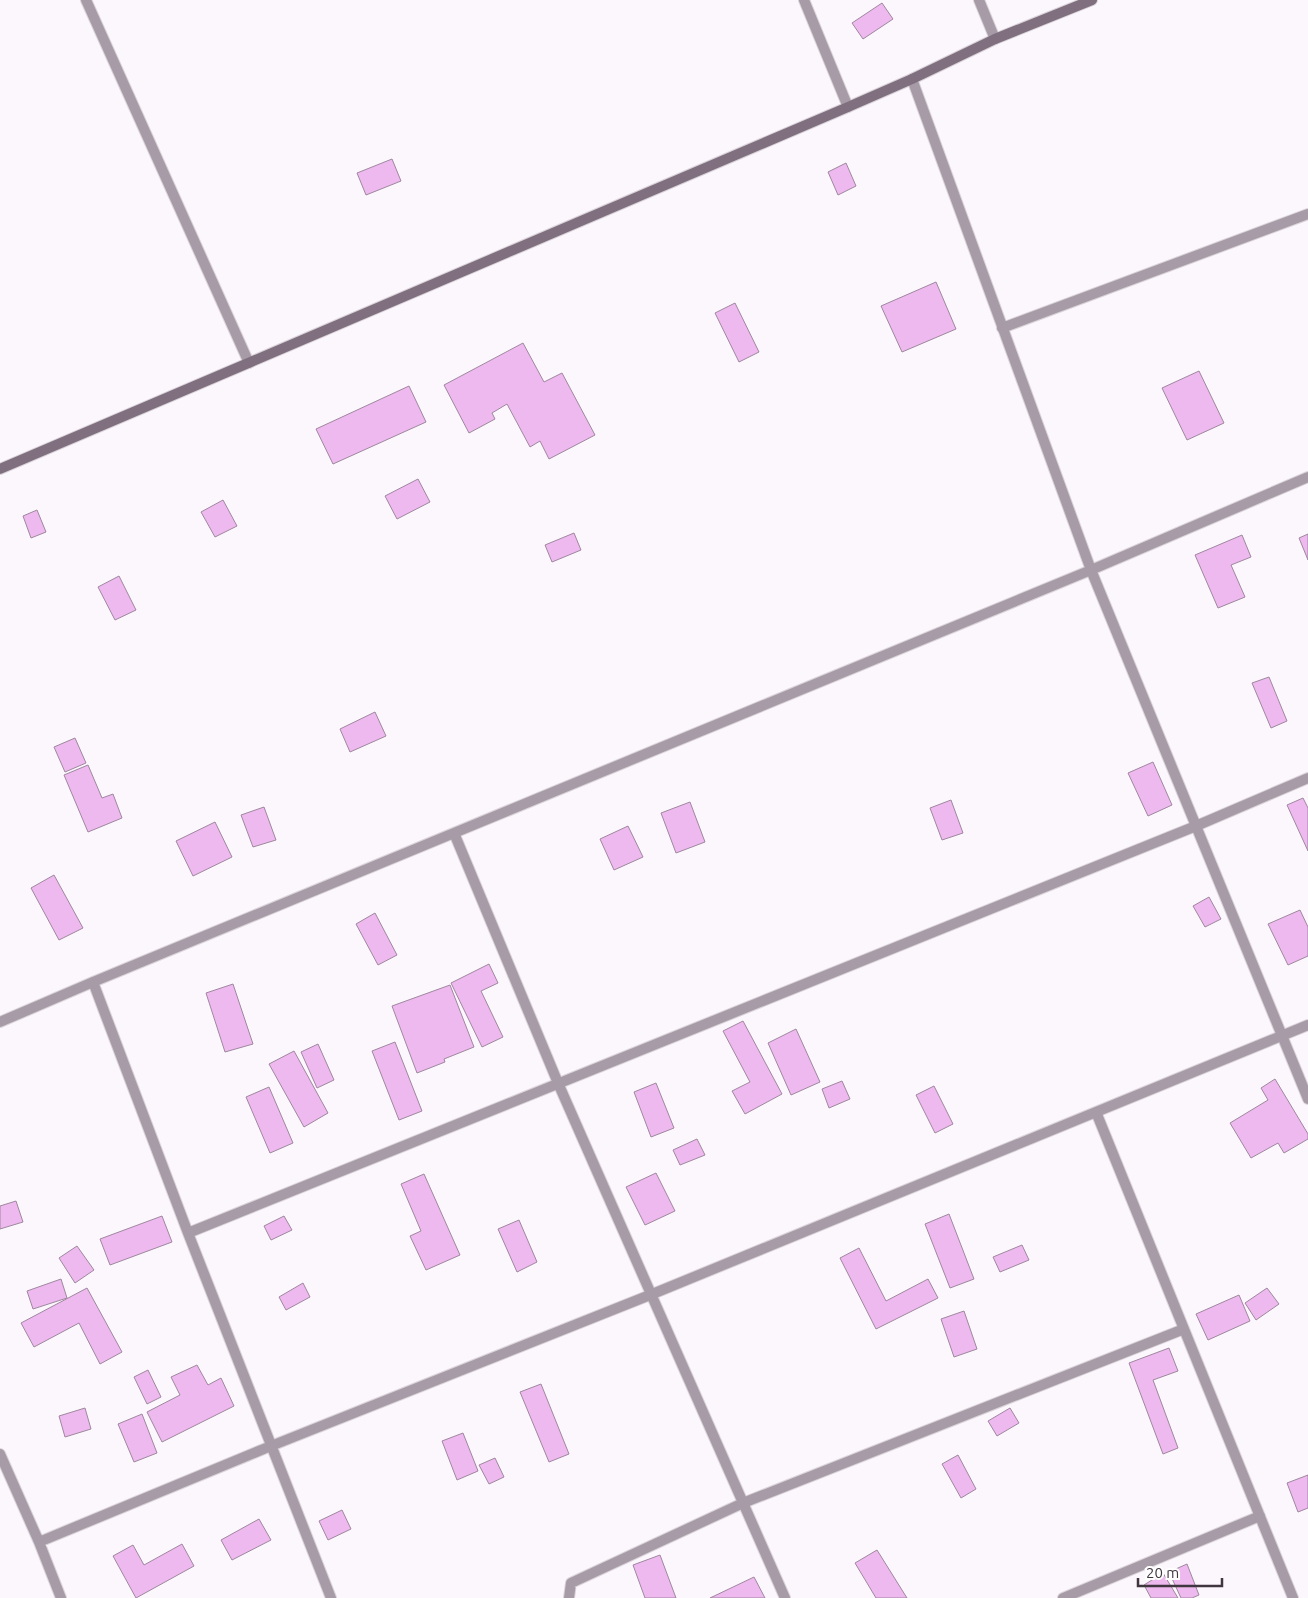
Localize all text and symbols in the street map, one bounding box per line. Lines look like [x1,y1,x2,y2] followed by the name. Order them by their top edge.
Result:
[1138,1556,1222,1588] scale bar
[1146,1564,1179,1581] text: 20 m

